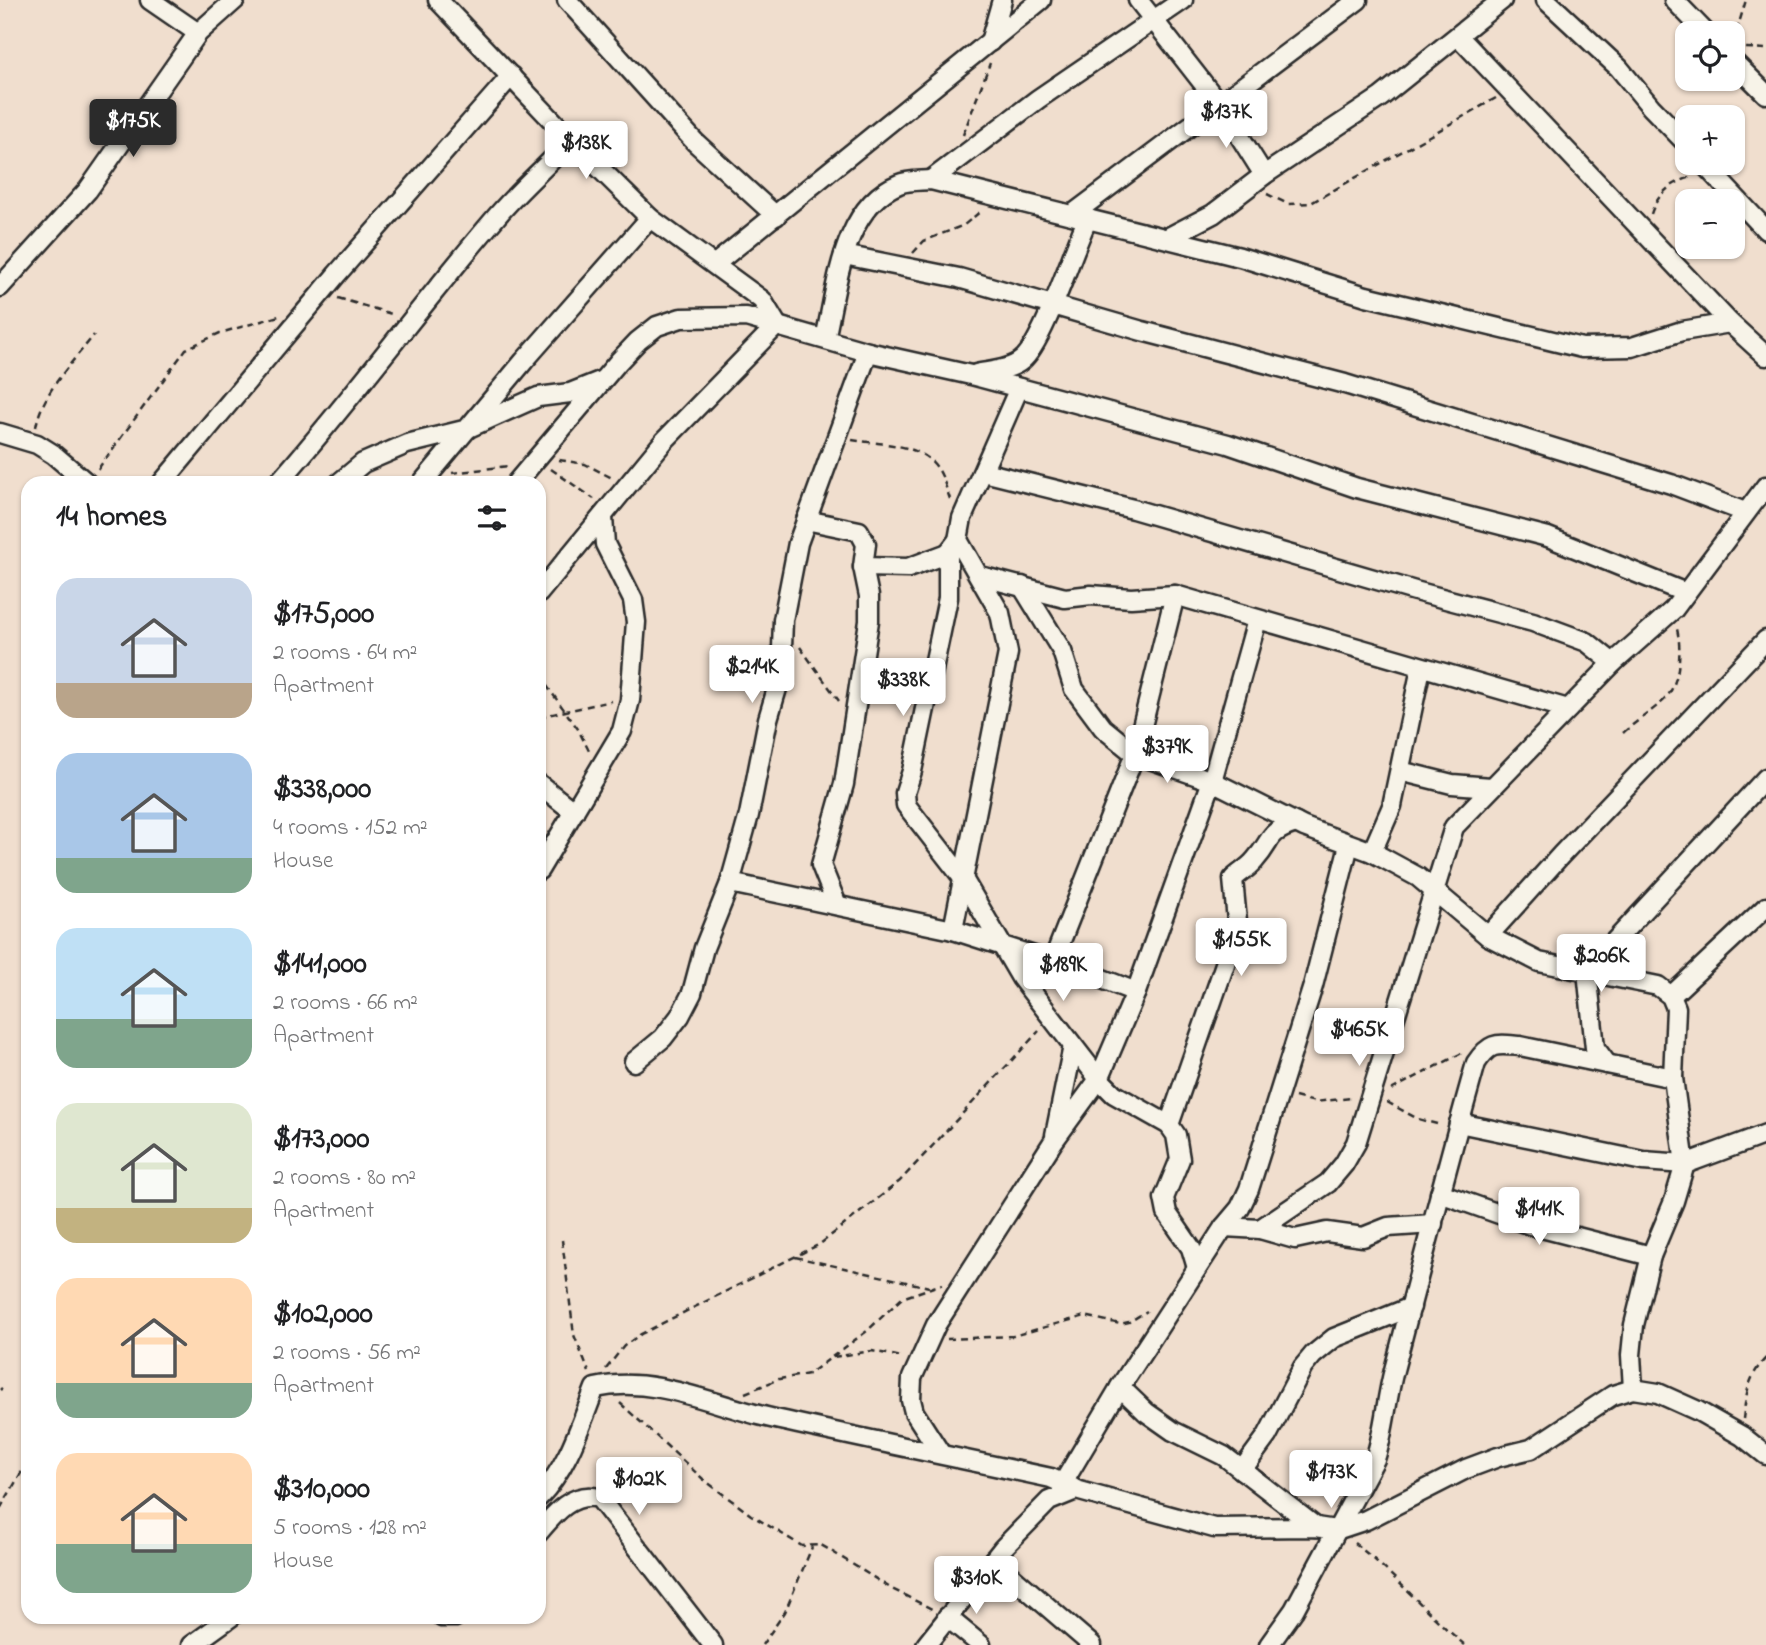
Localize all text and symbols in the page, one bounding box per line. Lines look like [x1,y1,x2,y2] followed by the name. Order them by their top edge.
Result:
[1675,21,1745,259] map controls
[1675,21,1745,91] button: locate
[1177,90,1275,150] pin: $137K
[1200,96,1252,129] text: $137K
[84,100,182,159] pin: $175K
[105,105,161,138] text: $175K
[1675,105,1745,175] button: +
[537,122,635,181] pin: $138K
[561,127,611,160] text: $138K
[1675,189,1745,259] button: −
[56,496,167,540] text: 14 homes
[473,499,511,537] icon: filters
[273,593,374,637] text: $175,000
[112,606,196,690] icon: home
[273,637,417,670] text: 2 rooms · 64 m²
[703,646,801,705] pin: $214K
[725,651,779,684] text: $214K
[854,658,952,718] pin: $338K
[877,664,929,697] text: $338K
[273,670,374,703] text: Apartment
[1118,726,1216,785] pin: $379K
[1142,731,1192,764] text: $379K
[273,768,371,812] text: $338,000
[112,781,196,865] icon: home
[273,812,428,845] text: 4 rooms · 152 m²
[273,845,333,878] text: House
[1192,918,1290,978] pin: $155K
[1212,924,1270,957] text: $155K
[1552,934,1650,994] pin: $206K
[1573,940,1629,973] text: $206K
[273,943,367,987] text: $141,000
[1014,944,1112,1003] pin: $189K
[1039,949,1087,982] text: $189K
[112,956,196,1040] icon: home
[273,987,418,1020] text: 2 rooms · 66 m²
[1310,1009,1408,1068] pin: $465K
[1330,1014,1388,1047] text: $465K
[273,1020,374,1053] text: Apartment
[273,1118,369,1162] text: $173,000
[112,1131,196,1215] icon: home
[273,1162,416,1195] text: 2 rooms · 80 m²
[1490,1188,1588,1247] pin: $141K
[1514,1193,1564,1226] text: $141K
[273,1195,374,1228] text: Apartment
[273,1293,373,1337] text: $102,000
[112,1306,196,1390] icon: home
[273,1337,421,1370] text: 2 rooms · 56 m²
[273,1370,374,1403] text: Apartment
[1282,1450,1380,1510] pin: $173K
[1305,1456,1357,1489] text: $173K
[590,1458,688,1517] pin: $102K
[612,1463,666,1496] text: $102K
[273,1468,370,1512] text: $310,000
[112,1481,196,1565] icon: home
[273,1512,427,1545] text: 5 rooms · 128 m²
[273,1545,333,1578] text: House
[927,1556,1025,1616] pin: $310K
[950,1562,1002,1595] text: $310K

